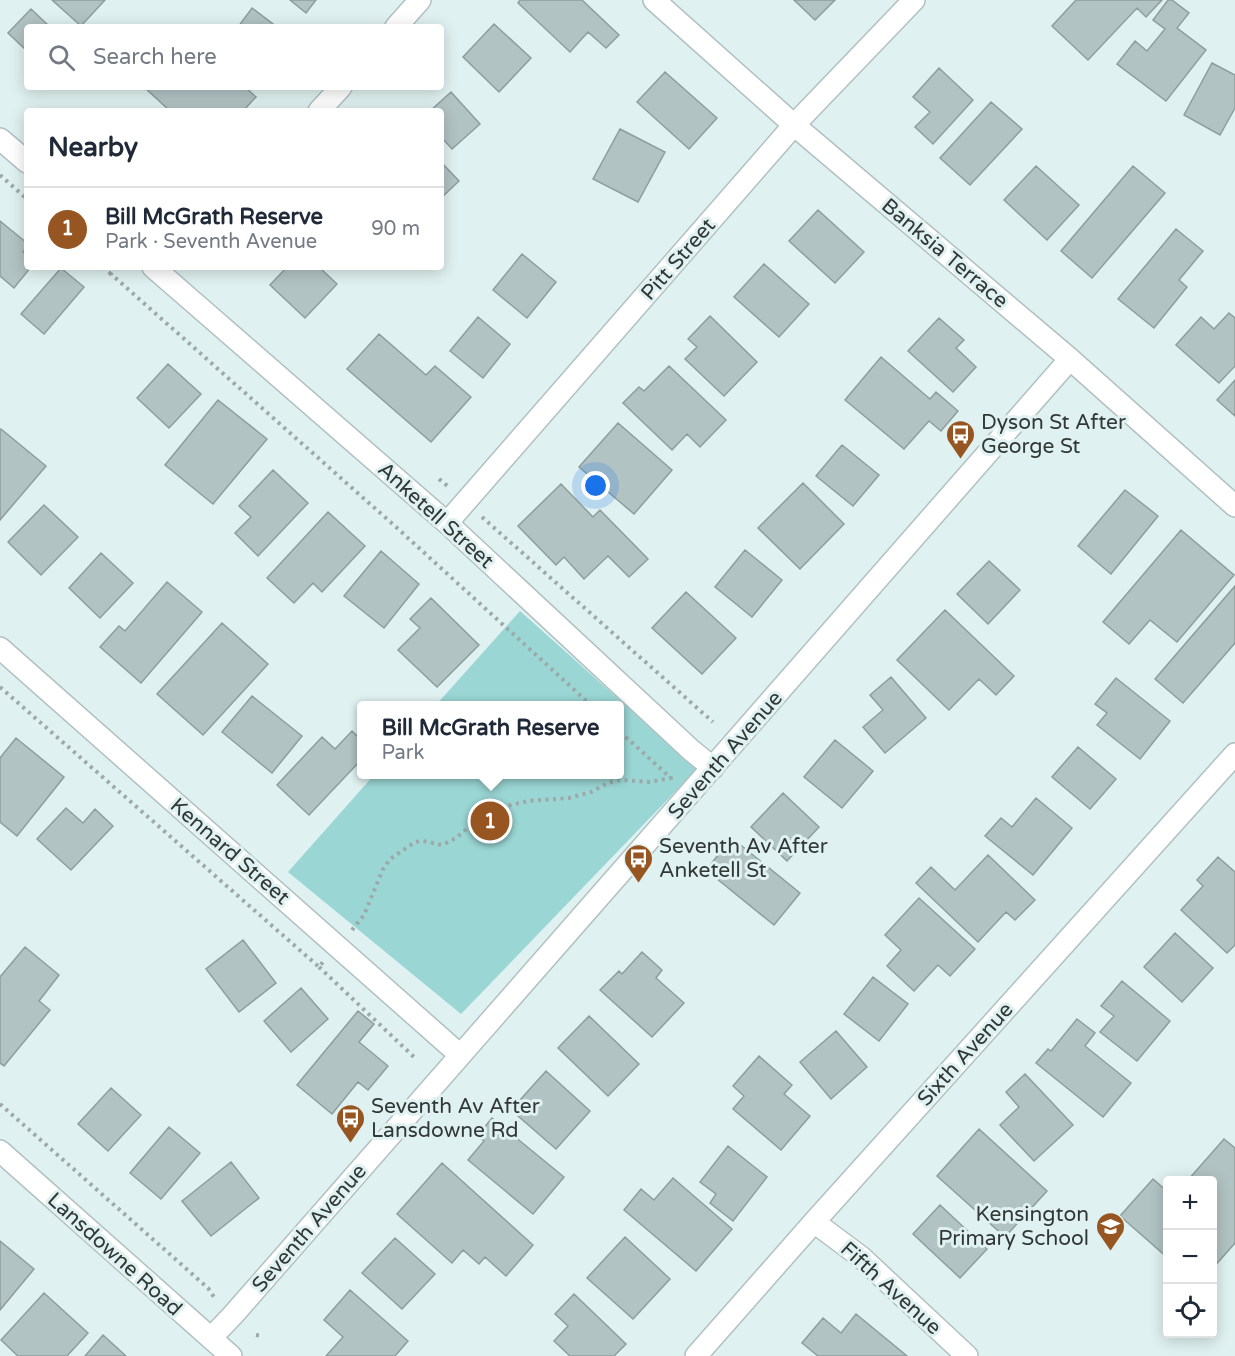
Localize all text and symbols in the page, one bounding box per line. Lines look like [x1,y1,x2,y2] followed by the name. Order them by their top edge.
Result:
[24,24,444,90] search box
[45,41,78,74] icon: search
[93,44,217,70] text: Search here
[48,132,138,163] text: Nearby
[876,193,1013,314] street label: Banksia Terrace
[105,204,323,230] text: Bill McGrath Reserve
[636,213,721,306] street label: Pitt Street
[61,217,74,241] text: 1
[371,217,420,241] text: 90 m
[105,230,317,254] text: Park · Seventh Avenue
[981,410,1126,459] place label: Dyson St After George St
[944,418,976,460] bus stop icon: Dyson St After George St
[373,457,499,574] street label: Anketell Street
[581,471,610,500] your location
[663,686,788,824] street label: Seventh Avenue
[357,701,624,779] popup
[382,715,599,741] text: Bill McGrath Reserve
[382,741,424,765] text: Park
[165,793,294,910] street label: Kennard Street
[470,798,510,844] pin: 1
[659,834,828,883] place label: Seventh Av After Anketell St
[622,842,654,884] bus stop icon: Seventh Av After Anketell St
[912,997,1018,1111] street label: Sixth Avenue
[371,1094,540,1143] place label: Seventh Av After Lansdowne Rd
[334,1102,366,1144] bus stop icon: Seventh Av After Lansdowne Rd
[247,1159,372,1297] street label: Seventh Avenue
[1163,1176,1217,1338] map controls
[1163,1176,1217,1230] button: +
[42,1187,187,1321] street label: Lansdowne Road
[938,1202,1089,1251] place label: Kensington Primary School
[1094,1210,1126,1252] school or university icon: Kensington Primary School
[1163,1230,1217,1284] button: −
[835,1237,946,1340] street label: Fifth Avenue
[1163,1284,1217,1338] button: locate

